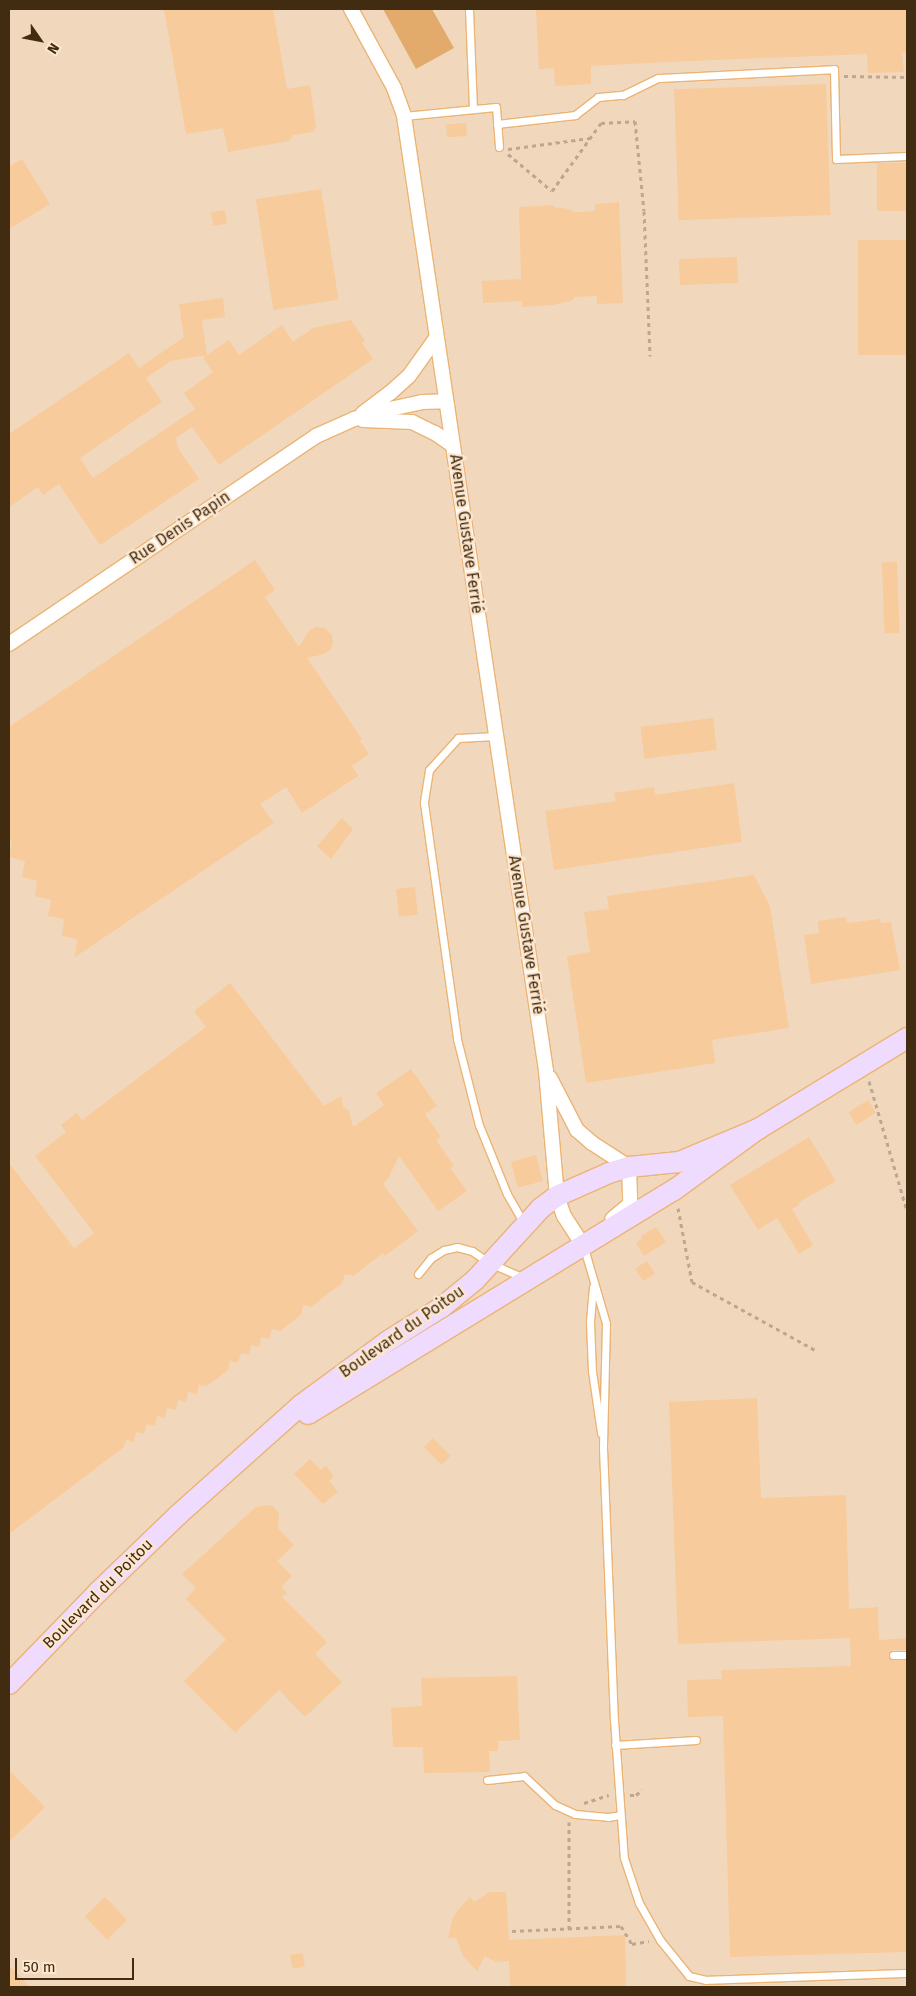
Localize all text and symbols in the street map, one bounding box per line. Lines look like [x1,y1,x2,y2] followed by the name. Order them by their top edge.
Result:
[15,15,65,65] north arrow
[43,40,63,57] text: N
[445,453,487,615] street label: Avenue Gustave Ferrié
[126,487,234,569] street label: Rue Denis Papin
[504,854,548,1016] street label: Avenue Gustave Ferrié
[336,1282,468,1382] street label: Boulevard du Poitou
[39,1535,157,1653] street label: Boulevard du Poitou
[18,1948,136,1980] scale bar
[23,1958,56,1976] text: 50 m

